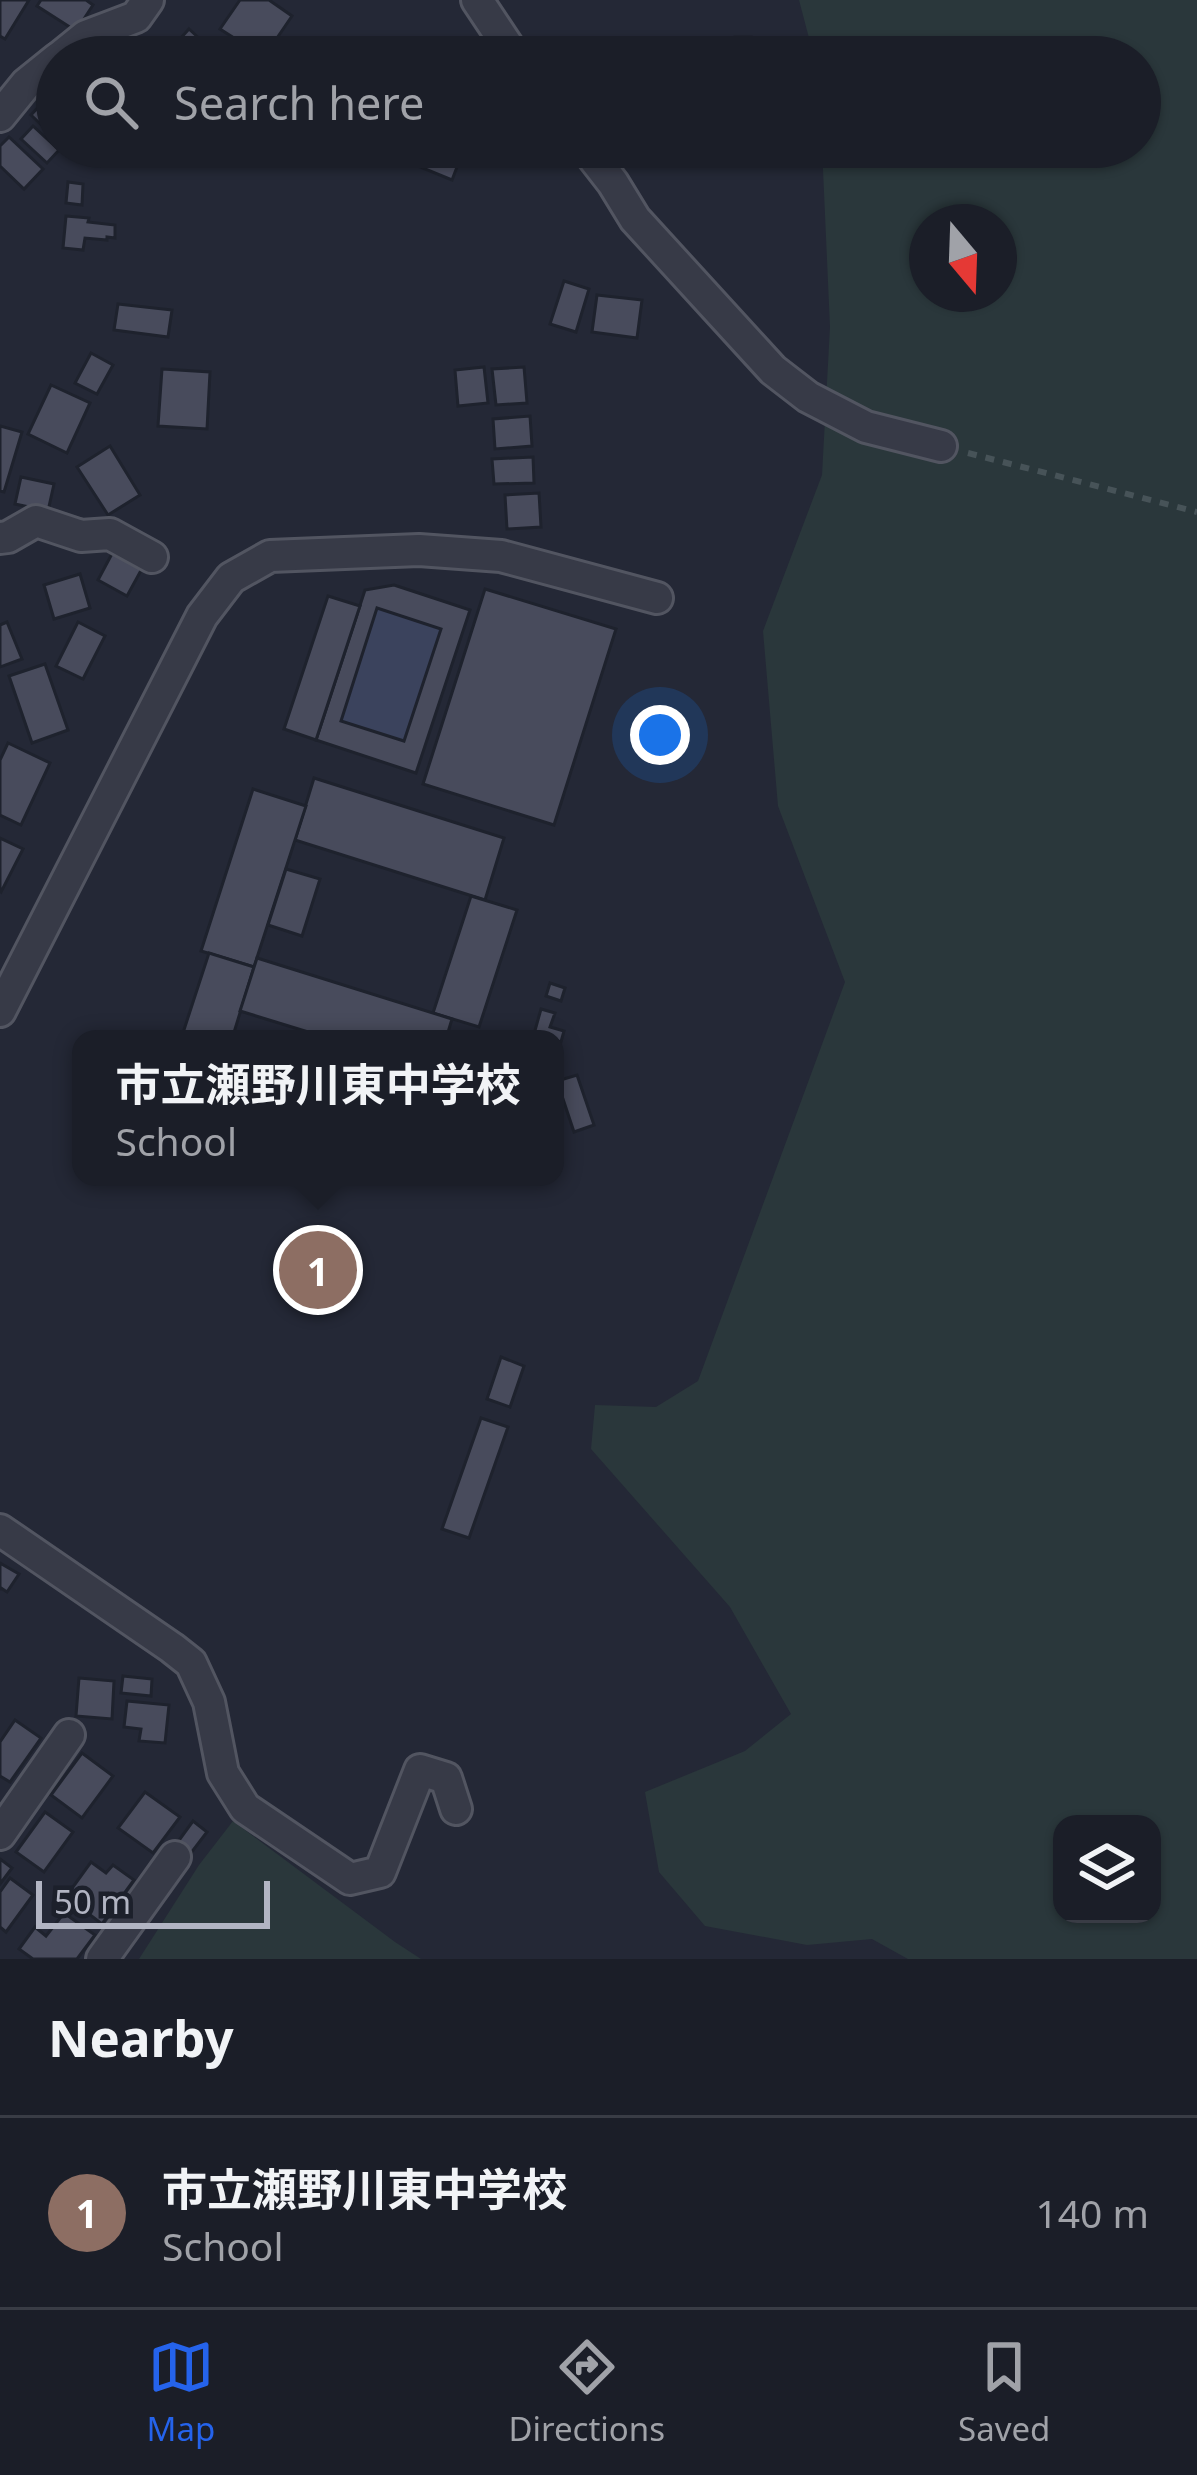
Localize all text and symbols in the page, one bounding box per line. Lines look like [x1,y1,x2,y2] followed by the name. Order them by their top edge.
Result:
[36,36,1161,168] search box
[78,69,144,135] icon: search
[174,72,424,133] text: Search here
[909,204,1017,312] north arrow
[630,705,690,765] your location
[72,1030,564,1186] popup
[115,1053,521,1114] text: 市立瀬野川東中学校
[115,1114,237,1167] text: School
[279,1225,357,1315] pin: 1
[1053,1815,1161,1923] map controls
[1053,1815,1161,1923] button: layers
[36,1875,270,1928] scale bar
[54,1879,131,1924] text: 50 m
[48,2002,234,2072] text: Nearby
[162,2158,567,2219] text: 市立瀬野川東中学校
[76,2186,98,2239] text: 1
[1035,2186,1149,2239] text: 140 m
[162,2219,284,2272] text: School
[147,2334,215,2451] tab: Map
[508,2334,665,2451] tab: Directions
[958,2334,1050,2451] tab: Saved

